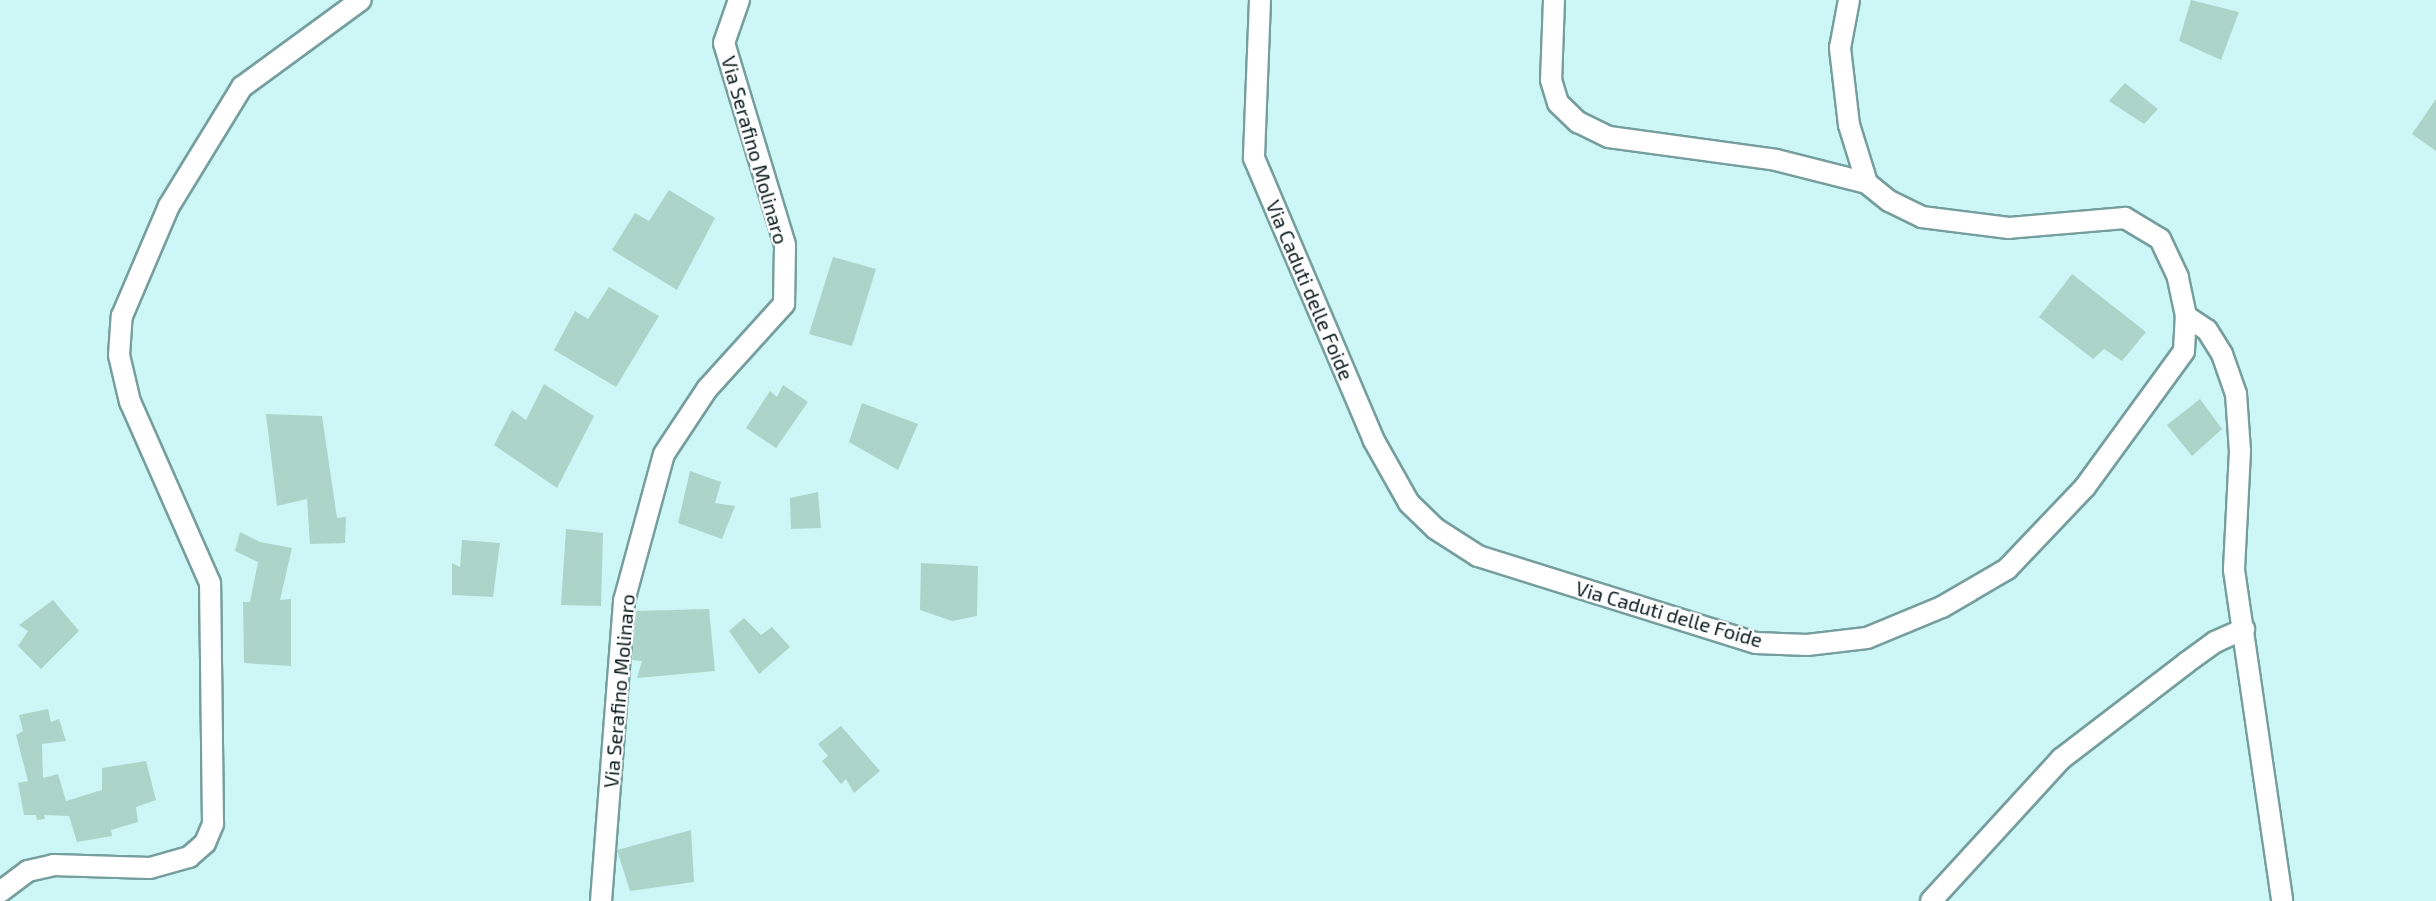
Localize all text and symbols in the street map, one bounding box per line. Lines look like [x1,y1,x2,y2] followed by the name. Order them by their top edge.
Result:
[717,53,793,247] street label: Via Serafino Molinaro
[1261,196,1359,384] street label: Via Caduti delle Foide
[1573,576,1765,652] street label: Via Caduti delle Foide
[599,593,639,789] street label: Via Serafino Molinaro

